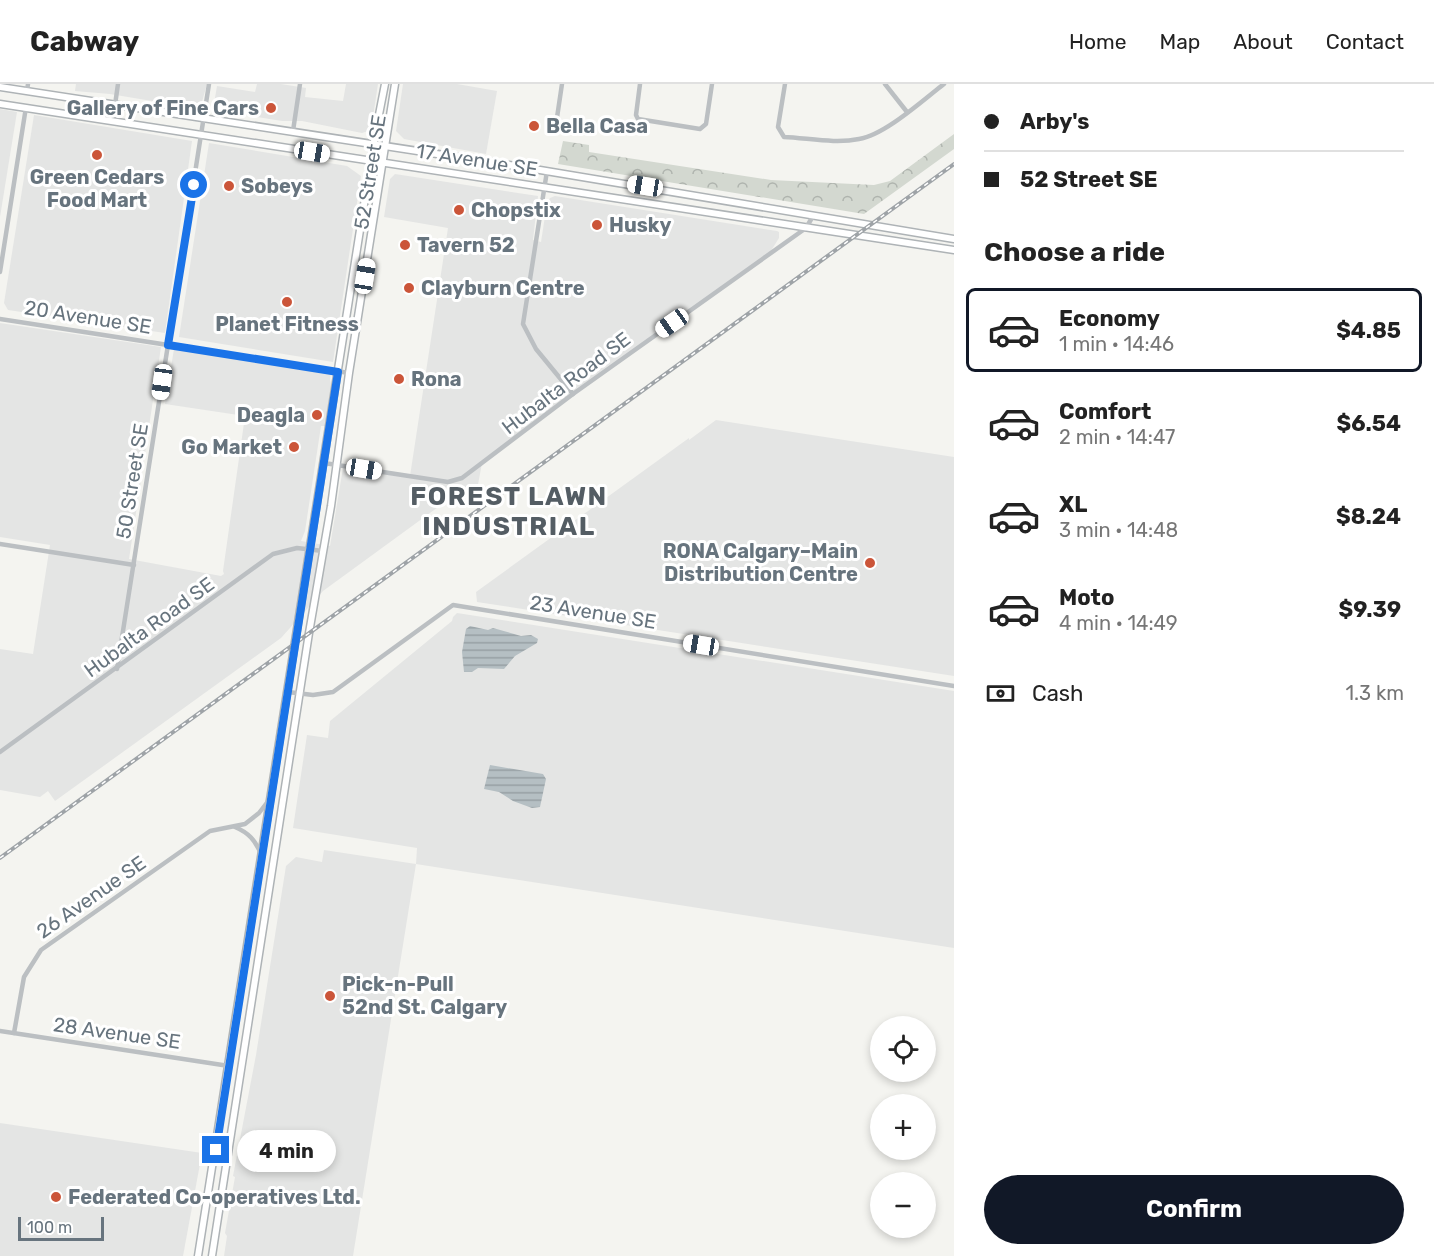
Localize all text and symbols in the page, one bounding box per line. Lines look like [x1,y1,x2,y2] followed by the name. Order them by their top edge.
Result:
[30,25,139,58] text: Cabway
[1069,29,1126,54] text: Home
[1159,29,1200,54] text: Map
[1233,29,1293,54] text: About
[1326,29,1404,54] text: Contact
[67,96,259,120] place label: Gallery of Fine Cars
[264,101,278,115] marker: Gallery of Fine Cars
[1020,108,1089,135] text: Arby's
[349,113,391,231] street label: 52 Street SE
[546,114,648,138] place label: Bella Casa
[527,119,541,133] marker: Bella Casa
[415,139,539,181] street label: 17 Avenue SE
[293,140,331,164] car
[90,148,104,162] marker: Green Cedars Food Mart
[30,165,164,212] place label: Green Cedars Food Mart
[1020,166,1158,193] text: 52 Street SE
[180,171,207,198] route start
[241,174,313,198] place label: Sobeys
[626,174,664,198] car
[222,179,236,193] marker: Sobeys
[471,198,561,222] place label: Chopstix
[452,203,466,217] marker: Chopstix
[609,213,671,237] place label: Husky
[590,218,604,232] marker: Husky
[417,233,515,257] place label: Tavern 52
[984,236,1165,268] text: Choose a ride
[398,238,412,252] marker: Tavern 52
[353,257,377,295] car
[421,276,585,300] place label: Clayburn Centre
[402,281,416,295] marker: Clayburn Centre
[23,295,153,339] street label: 20 Avenue SE
[280,295,294,309] marker: Planet Fitness
[987,303,1041,357] icon: car
[652,305,692,341] car
[1059,305,1160,332] text: Economy
[215,312,359,336] place label: Planet Fitness
[1336,317,1401,344] text: $4.85
[497,327,635,439] street label: Hubalta Road SE
[1059,332,1174,356] text: 1 min · 14:46
[151,363,173,401] car
[411,367,462,391] place label: Rona
[392,372,406,386] marker: Rona
[987,396,1041,450] icon: car
[1059,398,1151,425] text: Comfort
[237,403,305,427] place label: Deagla
[310,408,324,422] marker: Deagla
[1336,410,1401,437] text: $6.54
[111,421,153,541] street label: 50 Street SE
[1059,425,1175,449] text: 2 min · 14:47
[181,435,282,459] place label: Go Market
[287,440,301,454] marker: Go Market
[345,457,383,481] car
[410,481,608,542] district label: FOREST LAWN INDUSTRIAL
[987,489,1041,543] icon: car
[1059,491,1087,518] text: XL
[1336,503,1401,530] text: $8.24
[1059,518,1178,542] text: 3 min · 14:48
[663,539,858,586] place label: RONA Calgary–Main Distribution Centre
[863,556,877,570] marker: RONA Calgary–Main Distribution Centre
[79,572,219,682] street label: Hubalta Road SE
[987,582,1041,636] icon: car
[1059,584,1114,611] text: Moto
[528,590,658,634] street label: 23 Avenue SE
[1338,596,1401,623] text: $9.39
[1059,611,1178,635] text: 4 min · 14:49
[682,633,720,657] car
[984,677,1017,710] icon: cash
[1032,680,1083,707] text: Cash
[1345,681,1404,705] text: 1.3 km
[32,851,150,943] street label: 26 Avenue SE
[342,972,507,1019] place label: Pick-n-Pull 52nd St. Calgary
[323,989,337,1003] marker: Pick-n-Pull 52nd St. Calgary
[52,1012,182,1054] street label: 28 Avenue SE
[870,1016,936,1238] map controls
[870,1016,936,1082] button: locate
[870,1094,936,1160] button: +
[237,1129,336,1171] callout: 4 min
[202,1136,229,1163] route end
[259,1139,314,1163] text: 4 min
[870,1172,936,1238] button: −
[984,1175,1404,1244] button: Confirm
[68,1185,361,1209] place label: Federated Co-operatives Ltd.
[49,1190,63,1204] marker: Federated Co-operatives Ltd.
[18,1214,104,1242] scale bar
[27,1218,72,1237] text: 100 m

